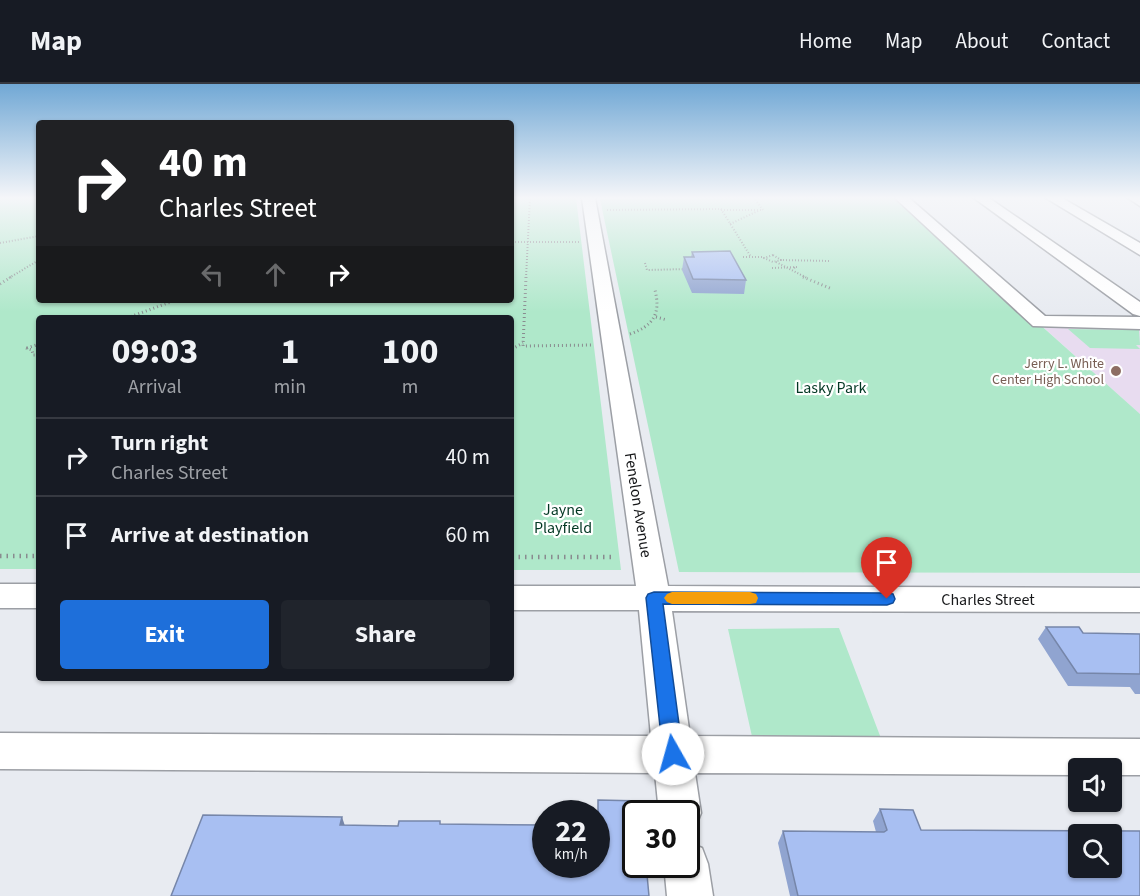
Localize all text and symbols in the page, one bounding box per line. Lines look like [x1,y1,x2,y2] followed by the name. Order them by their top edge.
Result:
[30,21,82,61] text: Map
[799,26,852,56] text: Home
[885,26,923,56] text: Map
[956,26,1008,56] text: About
[1041,26,1110,56] text: Contact
[159,133,248,193] text: 40 m
[60,144,138,222] icon: right
[159,189,317,228] text: Charles Street
[196,258,229,291] icon: left
[259,258,292,291] icon: ahead
[322,258,355,291] icon: right
[111,326,198,377] text: 09:03
[280,326,299,377] text: 1
[382,326,439,377] text: 100
[992,354,1104,390] place label: Jerry L. White Center High School
[1109,364,1123,378] marker: Jerry L. White Center High School
[128,373,182,401] text: Arrival
[274,373,306,401] text: min
[402,373,418,401] text: m
[795,377,867,399] park label: Lasky Park
[111,427,208,459] text: Turn right
[60,441,93,474] icon: right
[445,441,490,473] text: 40 m
[619,451,657,559] street label: Fenelon Avenue
[111,459,228,487] text: Charles Street
[534,499,592,539] park label: Jayne Playfield
[60,519,93,552] icon: arrive
[111,519,309,551] text: Arrive at destination
[445,519,490,551] text: 60 m
[861,537,912,599] pin
[870,546,903,579] icon: arrive
[941,589,1035,611] street label: Charles Street
[60,600,269,669] button: Exit
[281,600,490,669] button: Share
[641,722,705,786] position arrow
[1068,758,1122,878] map controls
[1068,758,1122,812] button: sound
[622,800,700,878] speed limit sign: 30
[555,810,587,853] text: 22
[1068,824,1122,878] button: search
[554,844,588,865] text: km/h

